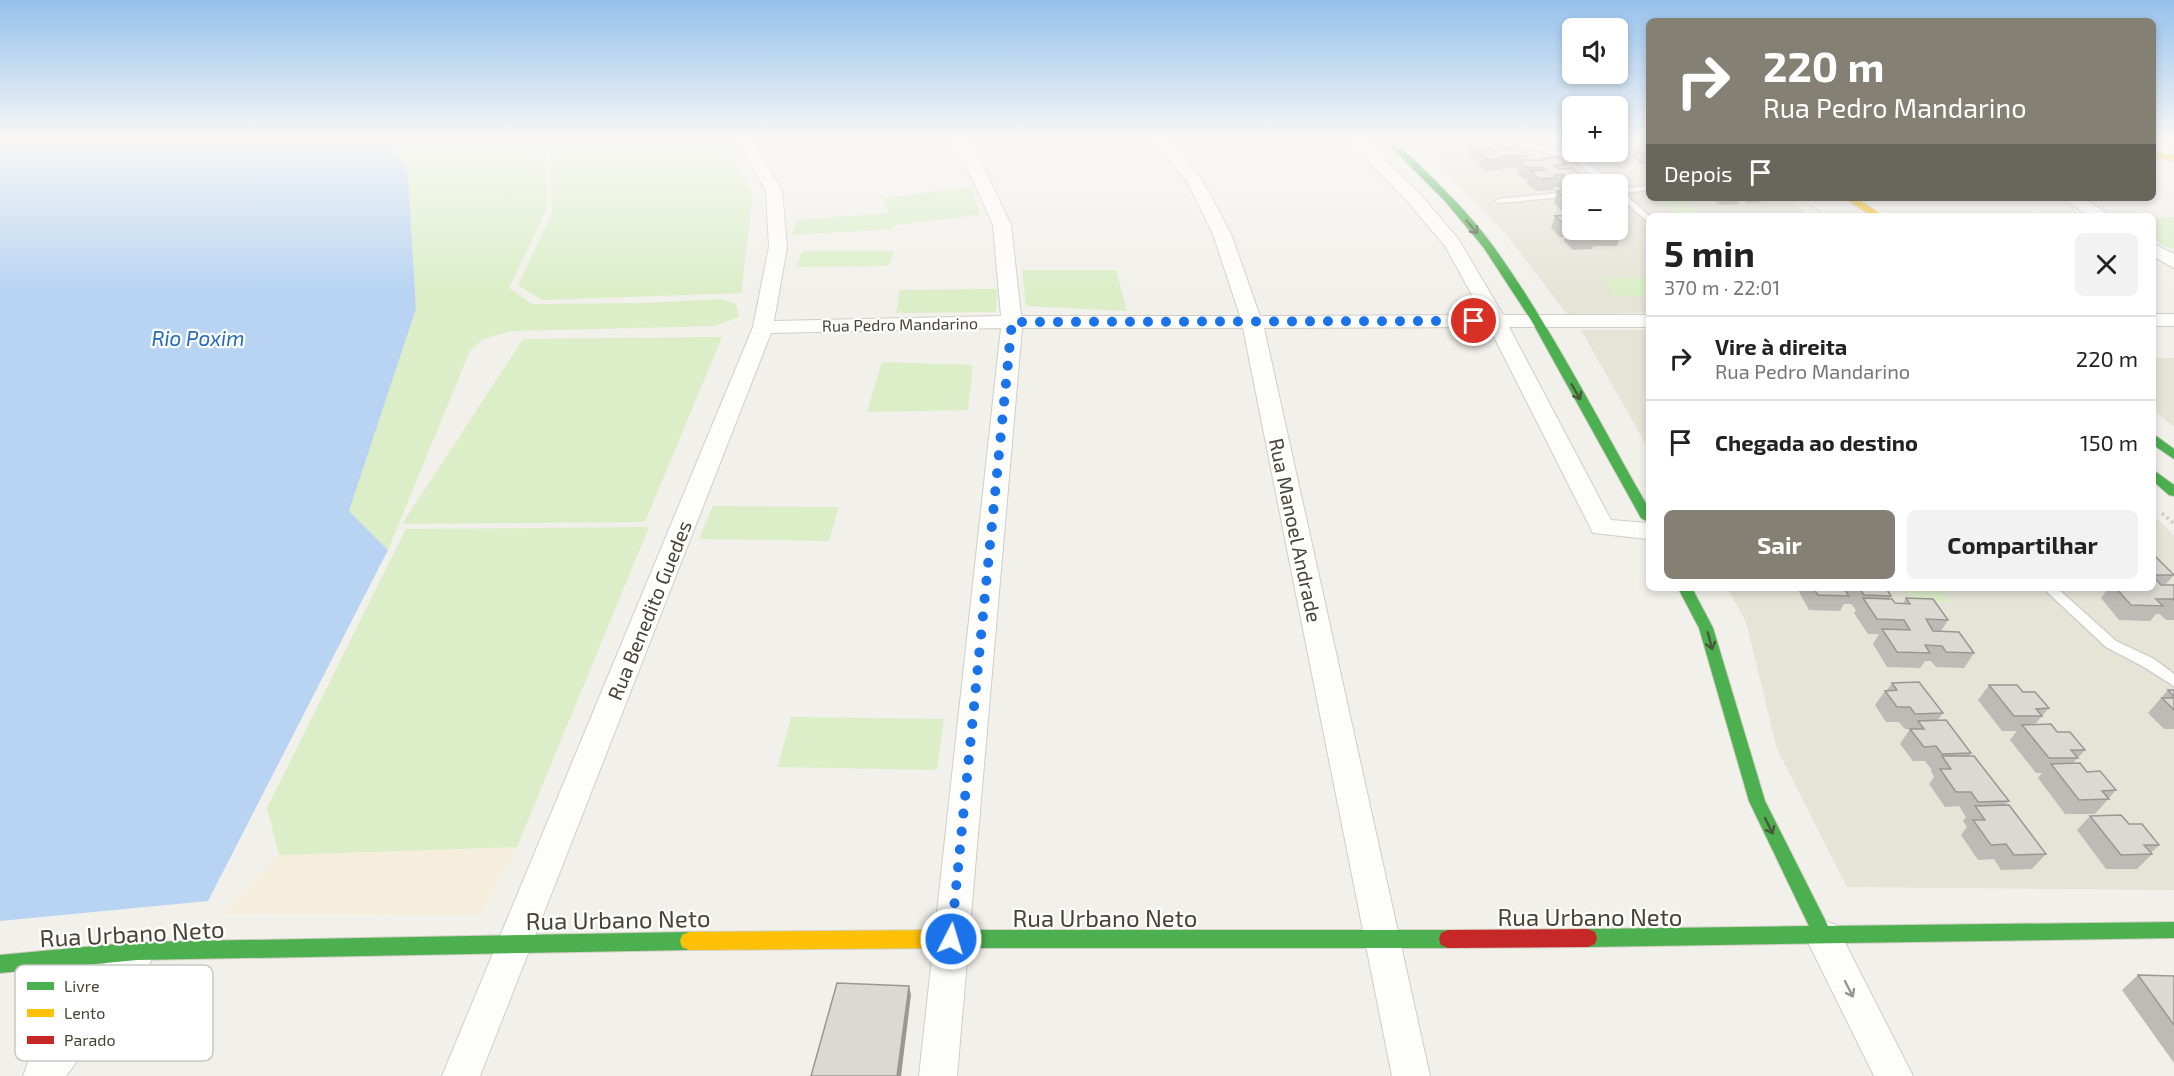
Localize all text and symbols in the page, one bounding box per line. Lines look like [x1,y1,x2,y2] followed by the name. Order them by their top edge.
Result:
[1562,18,1628,240] map controls
[1562,18,1628,84] button: sound
[1763,40,1884,90] text: 220 m
[1664,42,1742,120] icon: right
[1763,91,2027,123] text: Rua Pedro Mandarino
[1562,96,1628,162] button: +
[1744,156,1777,189] icon: arrive
[1664,160,1732,186] text: Depois
[1562,174,1628,240] button: −
[1465,219,1479,234] one-way arrow
[1664,231,1755,274] text: 5 min
[2075,233,2138,296] button: close
[1664,275,1780,299] text: 370 m · 22:01
[1448,295,1499,346] pin
[1457,304,1490,337] icon: arrive
[822,313,978,335] street label: Rua Pedro Mandarino
[151,325,245,350] water label: Rio Poxim
[1715,333,1847,359] text: Vire à direita
[1664,342,1697,375] icon: right
[2076,345,2138,371] text: 220 m
[1715,359,1910,383] text: Rua Pedro Mandarino
[1571,383,1583,400] one-way arrow
[1664,426,1697,459] icon: arrive
[1715,429,1918,455] text: Chegada ao destino
[2080,429,2138,455] text: 150 m
[1265,436,1327,624] street label: Rua Manoel Andrade
[1664,510,1895,579] button: Sair
[1907,510,2138,579] button: Compartilhar
[602,517,696,703] street label: Rua Benedito Guedes
[1704,631,1716,650] one-way arrow
[1764,817,1775,835] one-way arrow
[1497,902,1683,931] street label: Rua Urbano Neto
[525,903,711,935] street label: Rua Urbano Neto
[1012,903,1198,932] street label: Rua Urbano Neto
[919,907,983,971] position arrow
[39,914,225,952] street label: Rua Urbano Neto
[15,965,213,1061] legend
[64,976,99,995] text: Livre
[1844,979,1855,997] one-way arrow
[64,1003,105,1022] text: Lento
[64,1030,116,1049] text: Parado

